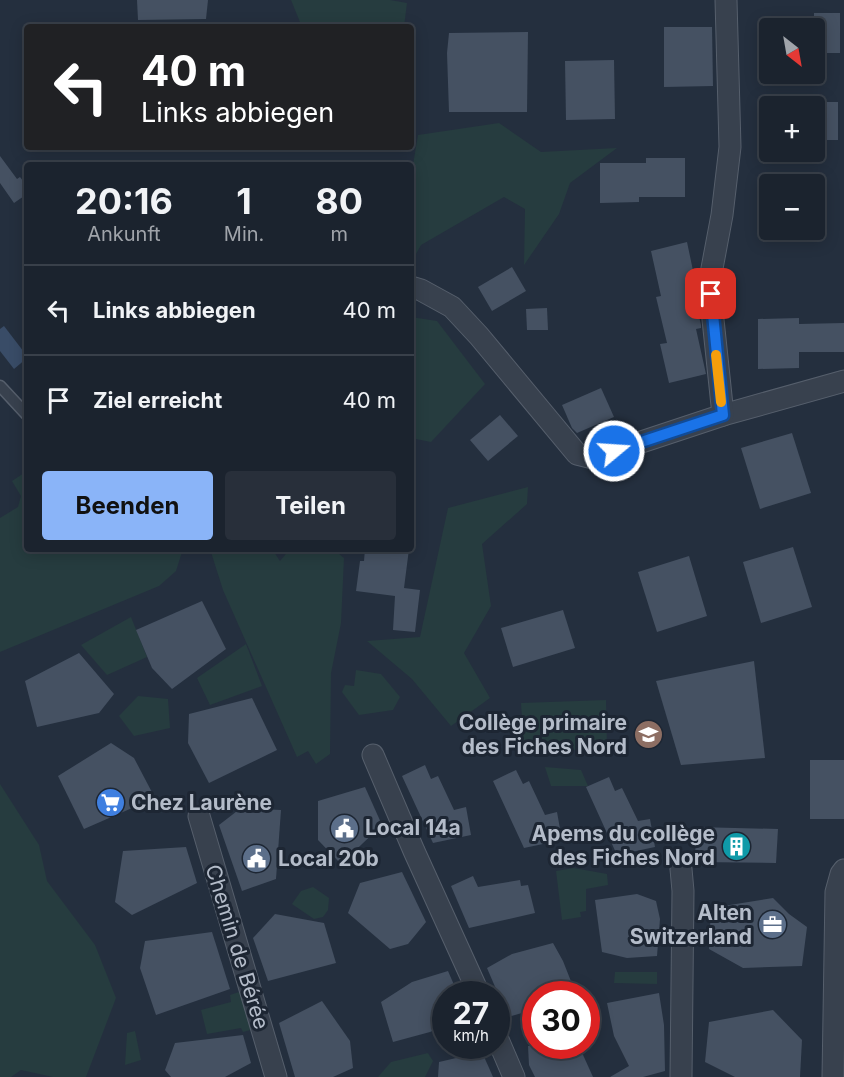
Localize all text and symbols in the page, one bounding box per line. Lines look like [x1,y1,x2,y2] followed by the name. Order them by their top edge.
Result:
[759,18,825,84] north arrow
[759,18,825,240] map controls
[141,45,246,96] text: 40 m
[42,48,120,126] icon: left
[141,96,334,129] text: Links abbiegen
[759,96,825,162] button: +
[759,174,825,240] button: −
[75,179,173,223] text: 20:16
[236,179,252,223] text: 1
[315,179,363,223] text: 80
[87,222,161,246] text: Ankunft
[224,222,264,246] text: Min.
[330,222,348,246] text: m
[685,268,736,319] pin
[694,277,727,310] icon: arrive
[42,294,75,327] icon: left
[93,297,256,323] text: Links abbiegen
[342,297,396,323] text: 40 m
[42,384,75,417] icon: arrive
[93,387,222,413] text: Ziel erreicht
[342,387,396,413] text: 40 m
[582,419,646,483] position arrow
[42,471,213,540] button: Beenden
[225,471,396,540] button: Teilen
[459,710,627,759] place label: Collège primaire des Fiches Nord
[632,719,664,751] school or university icon: Collège primaire des Fiches Nord
[94,787,126,819] supermarket icon: Chez Laurène
[131,790,272,815] place label: Chez Laurène
[328,812,360,844] public building icon: Local 14a
[365,815,461,840] place label: Local 14a
[531,821,715,870] place label: Apems du collège des Fiches Nord
[720,830,752,862] building icon: Apems du collège des Fiches Nord
[241,843,273,875] public building icon: Local 20b
[278,846,379,871] place label: Local 20b
[201,862,274,1032] street label: Chemin de Bérée
[630,900,752,949] place label: Alten Switzerland
[757,909,789,941] office icon: Alten Switzerland
[522,981,600,1059] speed limit sign: 30
[453,995,489,1031] text: 27
[453,1026,489,1045] text: km/h

